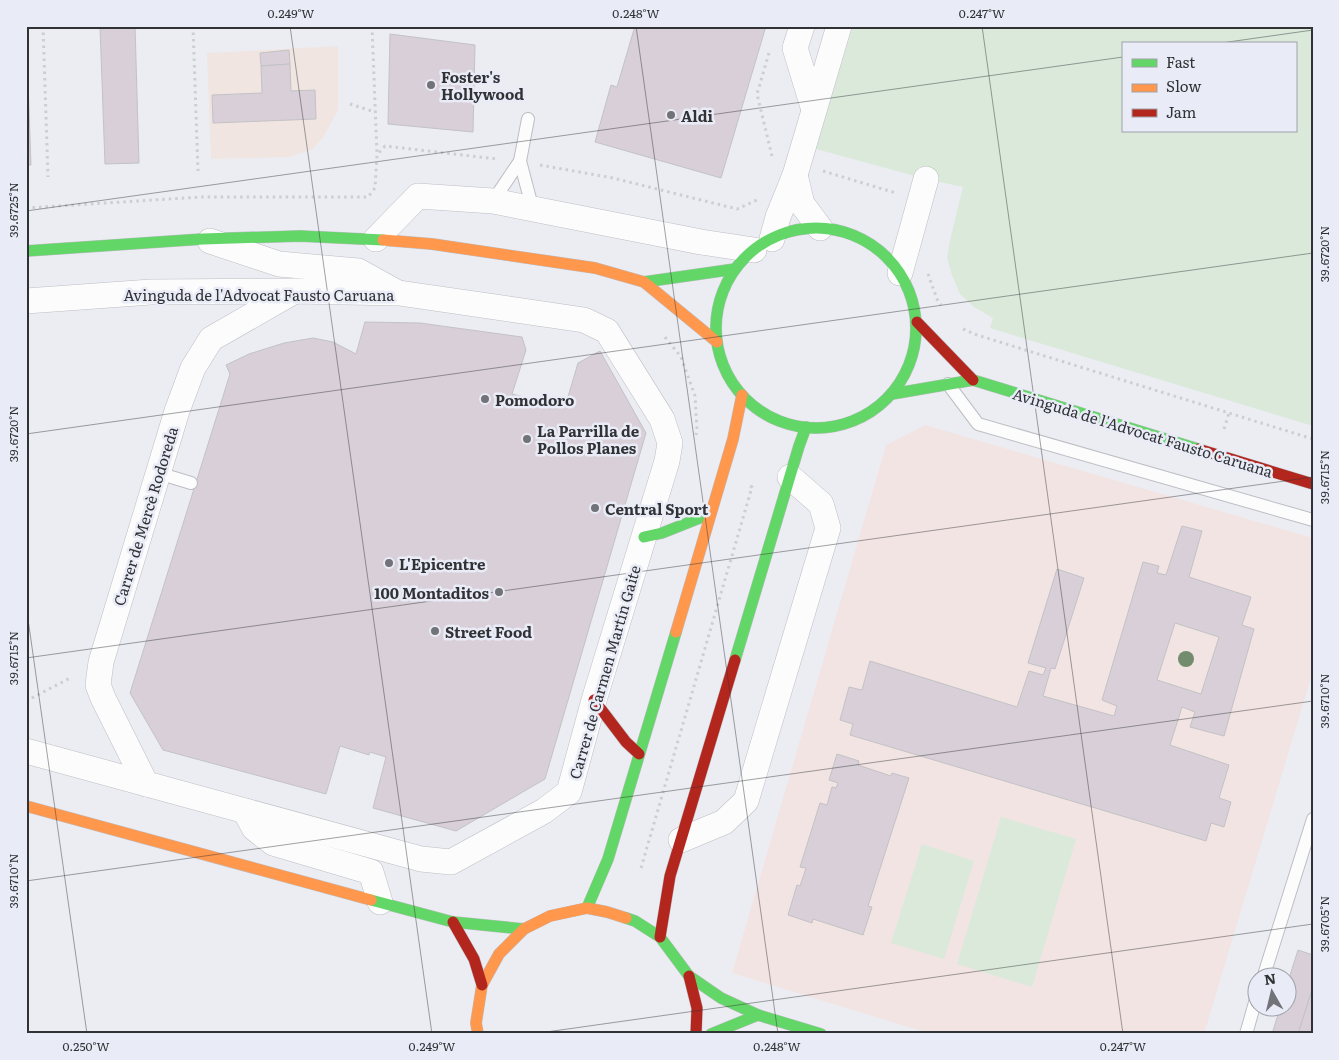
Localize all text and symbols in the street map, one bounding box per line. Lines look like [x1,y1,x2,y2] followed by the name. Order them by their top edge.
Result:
[268,4,314,22] text: 0.249°W
[612,4,660,22] text: 0.248°W
[959,4,1005,22] text: 0.247°W
[1122,42,1296,132] legend
[1166,50,1195,73] text: Fast
[441,65,524,105] place label: Foster's Hollywood
[1166,74,1201,97] text: Slow
[425,79,437,91] marker: Foster's Hollywood
[1166,100,1197,123] text: Jam
[681,104,714,127] place label: Aldi
[665,109,677,121] marker: Aldi
[4,182,22,238] text: 39.6725°N
[1315,226,1333,282] text: 39.6720°N
[124,283,395,306] street label: Avinguda de l'Advocat Fausto Caruana
[1010,381,1277,483] street label: Avinguda de l'Advocat Fausto Caruana
[495,388,574,411] place label: Pomodoro
[479,393,491,405] marker: Pomodoro
[4,406,22,462] text: 39.6720°N
[537,419,640,459] place label: La Parrilla de Pollos Planes
[107,423,183,608] street label: Carrer de Mercè Rodoreda
[521,433,533,445] marker: La Parrilla de Pollos Planes
[1315,450,1333,504] text: 39.6715°N
[605,497,709,520] place label: Central Sport
[589,502,601,514] marker: Central Sport
[399,552,486,575] place label: L'Epicentre
[383,557,395,569] marker: L'Epicentre
[562,562,646,782] street label: Carrer de Carmen Martín Gaite
[374,581,490,604] place label: 100 Montaditos
[493,586,505,598] marker: 100 Montaditos
[445,620,532,643] place label: Street Food
[429,625,441,637] marker: Street Food
[4,631,22,685] text: 39.6715°N
[1315,673,1333,729] text: 39.6710°N
[4,853,22,909] text: 39.6710°N
[1315,896,1333,952] text: 39.6705°N
[1263,967,1278,989] text: N
[1246,968,1296,1018] north arrow
[62,1037,110,1055] text: 0.250°W
[409,1037,455,1055] text: 0.249°W
[753,1037,801,1055] text: 0.248°W
[1100,1037,1146,1055] text: 0.247°W

